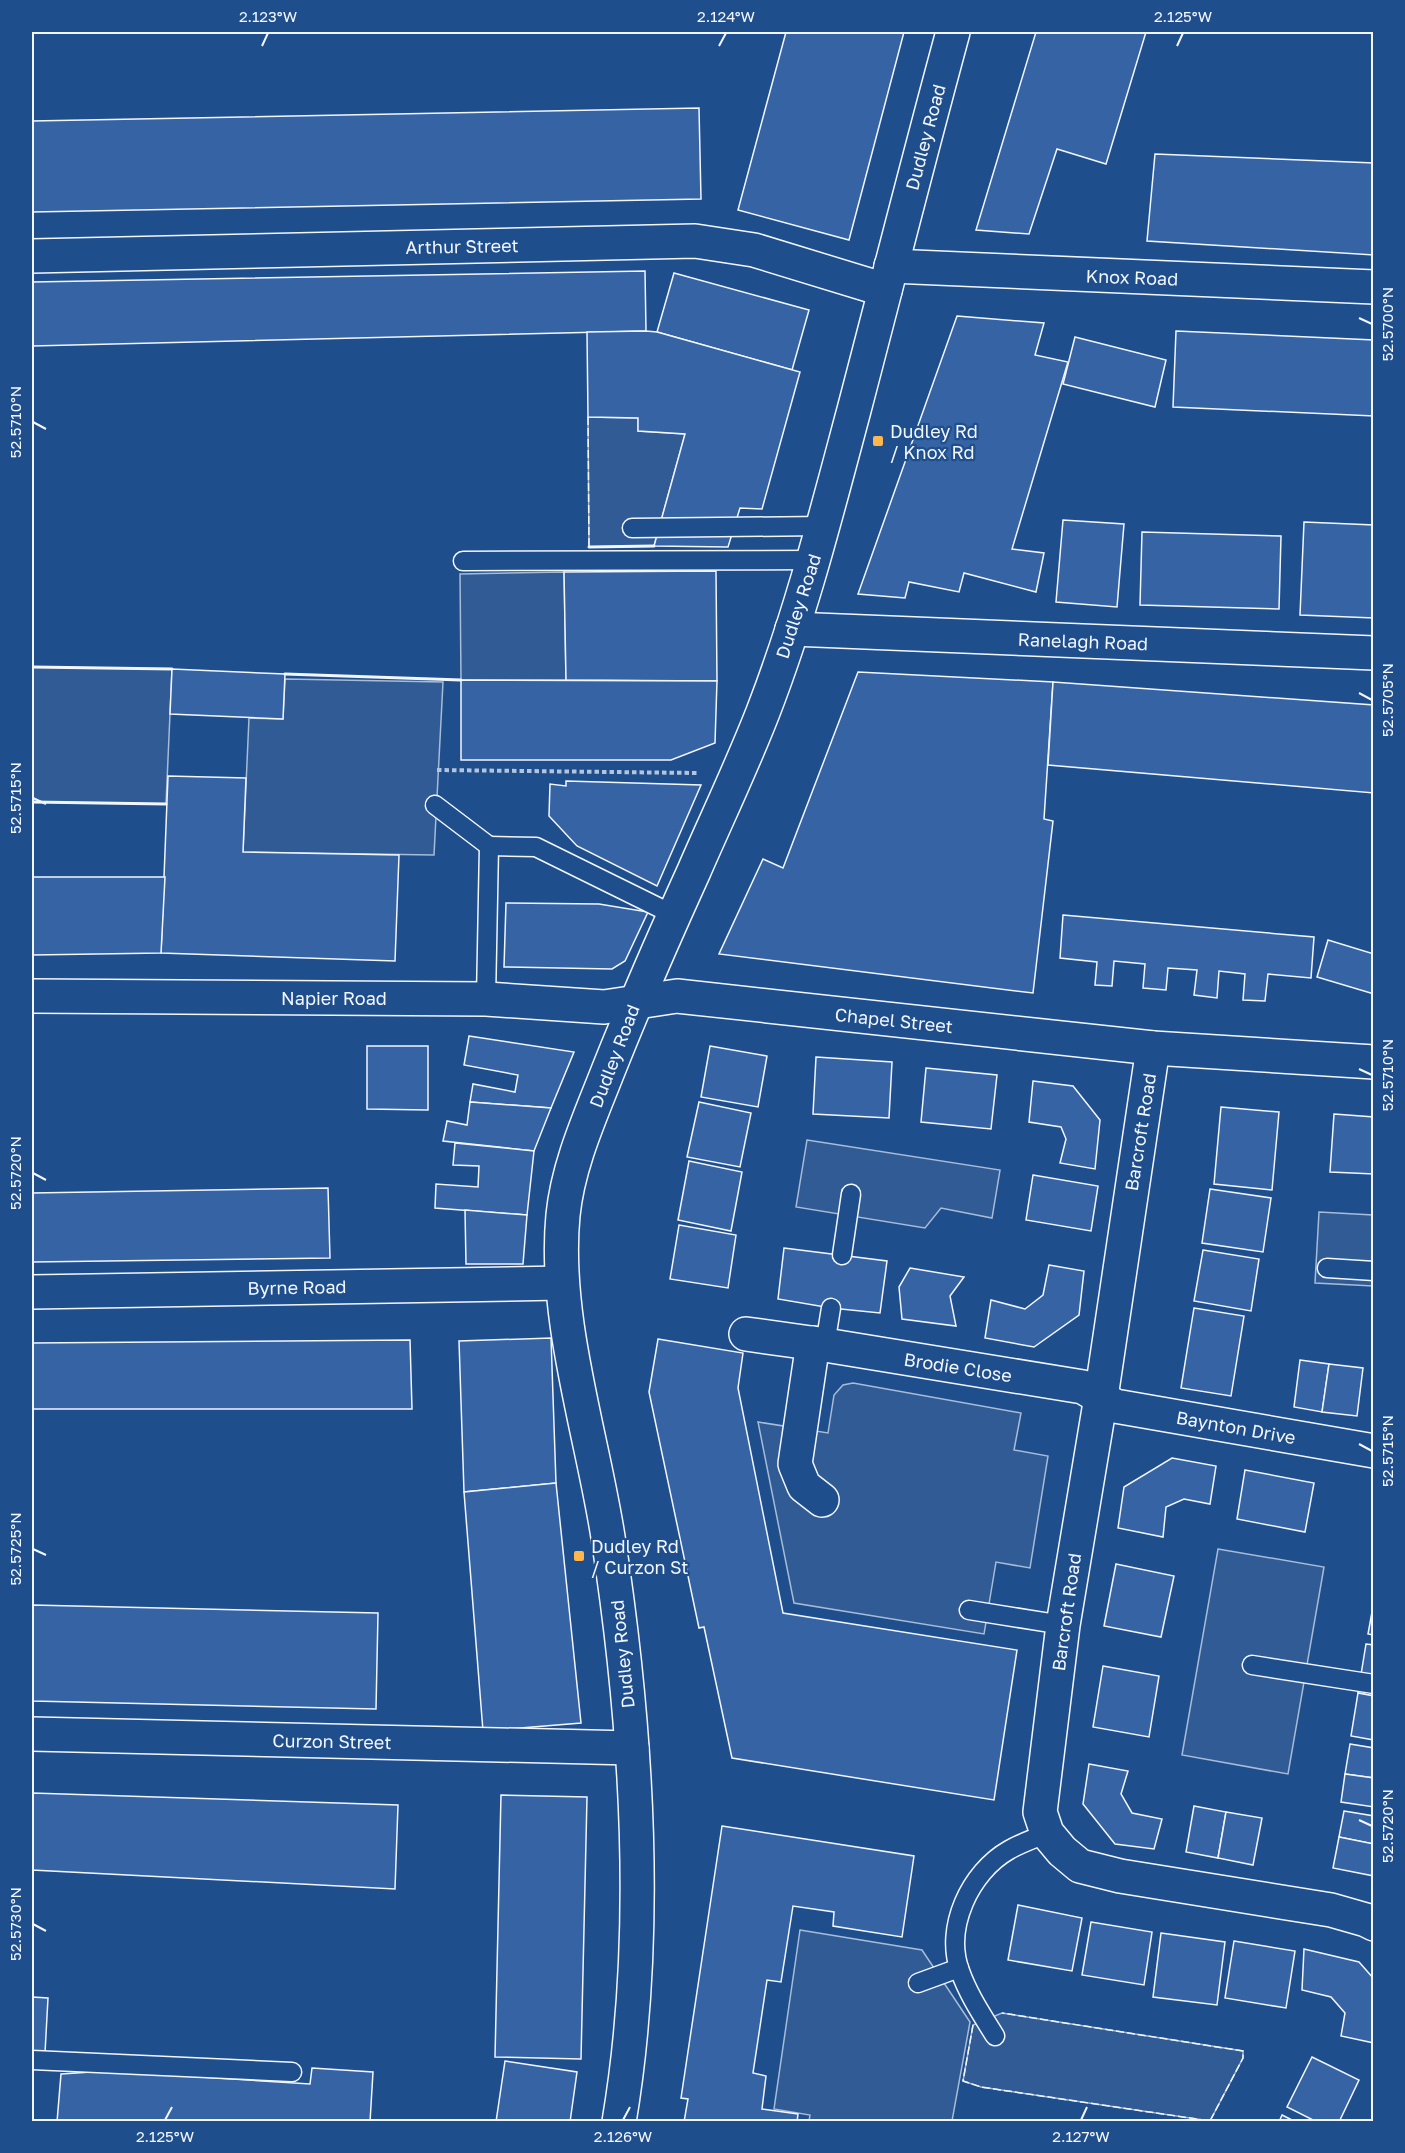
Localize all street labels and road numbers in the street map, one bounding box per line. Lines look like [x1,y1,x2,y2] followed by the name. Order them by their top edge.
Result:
[900,82,950,192] street label: Dudley Road
[405,234,519,258] street label: Arthur Street
[1085,264,1179,290] street label: Knox Road
[771,551,825,661] street label: Dudley Road
[1017,628,1149,654] street label: Ranelagh Road
[281,987,387,1009] street label: Napier Road
[584,1001,644,1111] street label: Dudley Road
[834,1003,954,1037] street label: Chapel Street
[1120,1072,1160,1192] street label: Barcroft Road
[247,1275,347,1299] street label: Byrne Road
[902,1348,1014,1386] street label: Brodie Close
[1175,1406,1297,1448] street label: Baynton Drive
[1047,1552,1085,1672] street label: Barcroft Road
[605,1599,639,1709] street label: Dudley Road
[272,1729,392,1753] street label: Curzon Street

